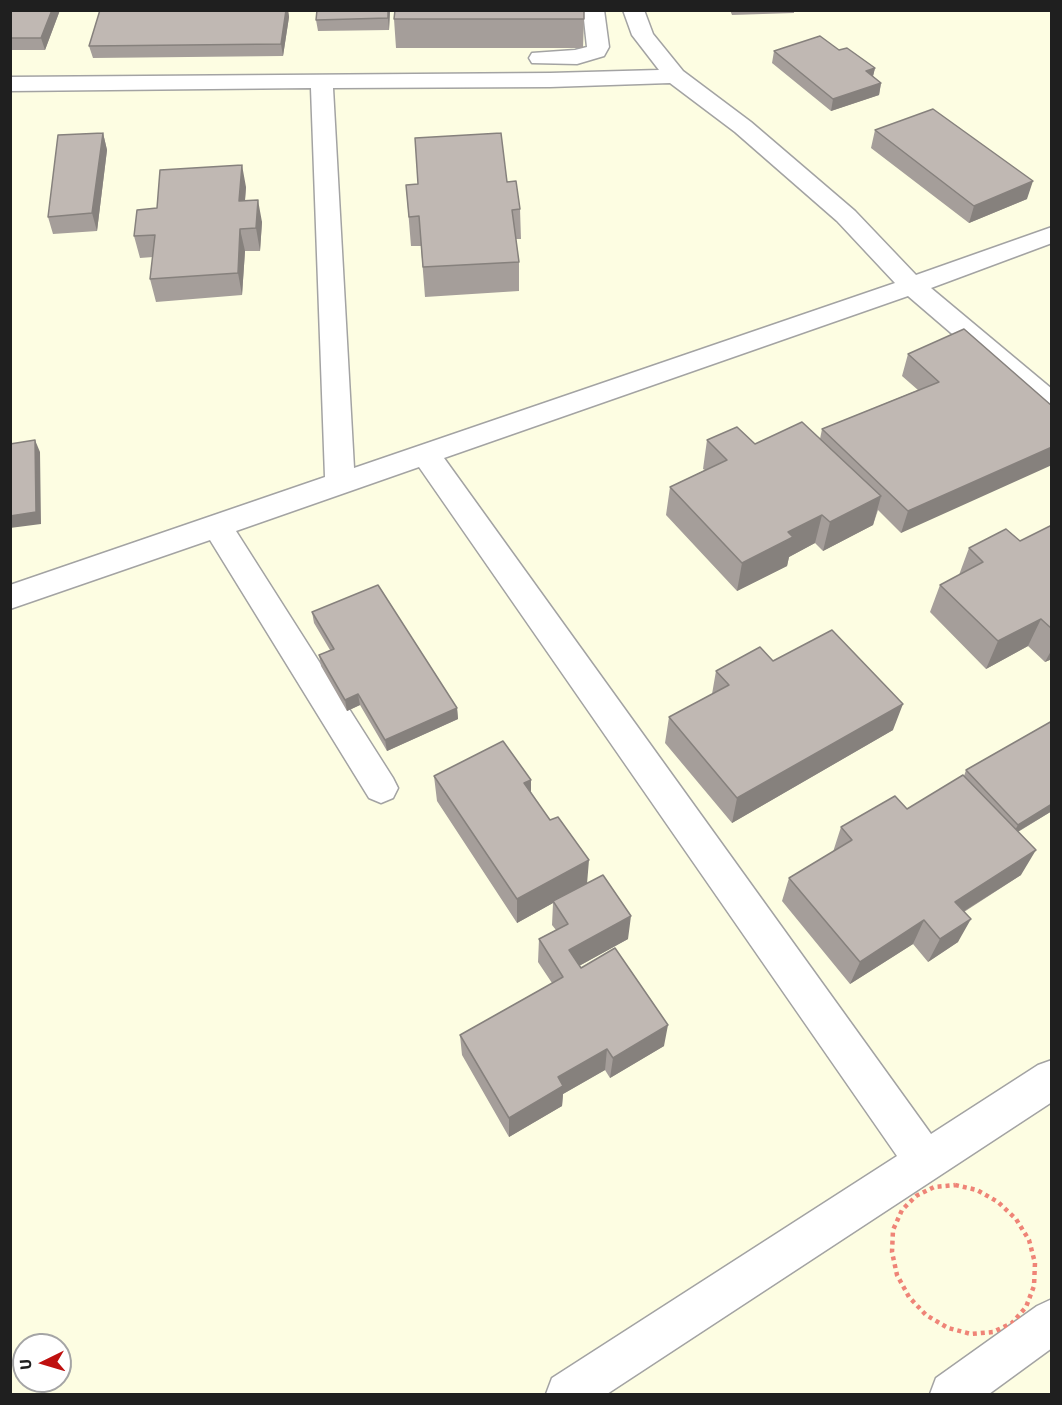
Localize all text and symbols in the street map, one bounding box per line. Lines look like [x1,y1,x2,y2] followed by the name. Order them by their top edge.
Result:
[12,1333,72,1393] north arrow
[16,1358,36,1371] text: U

